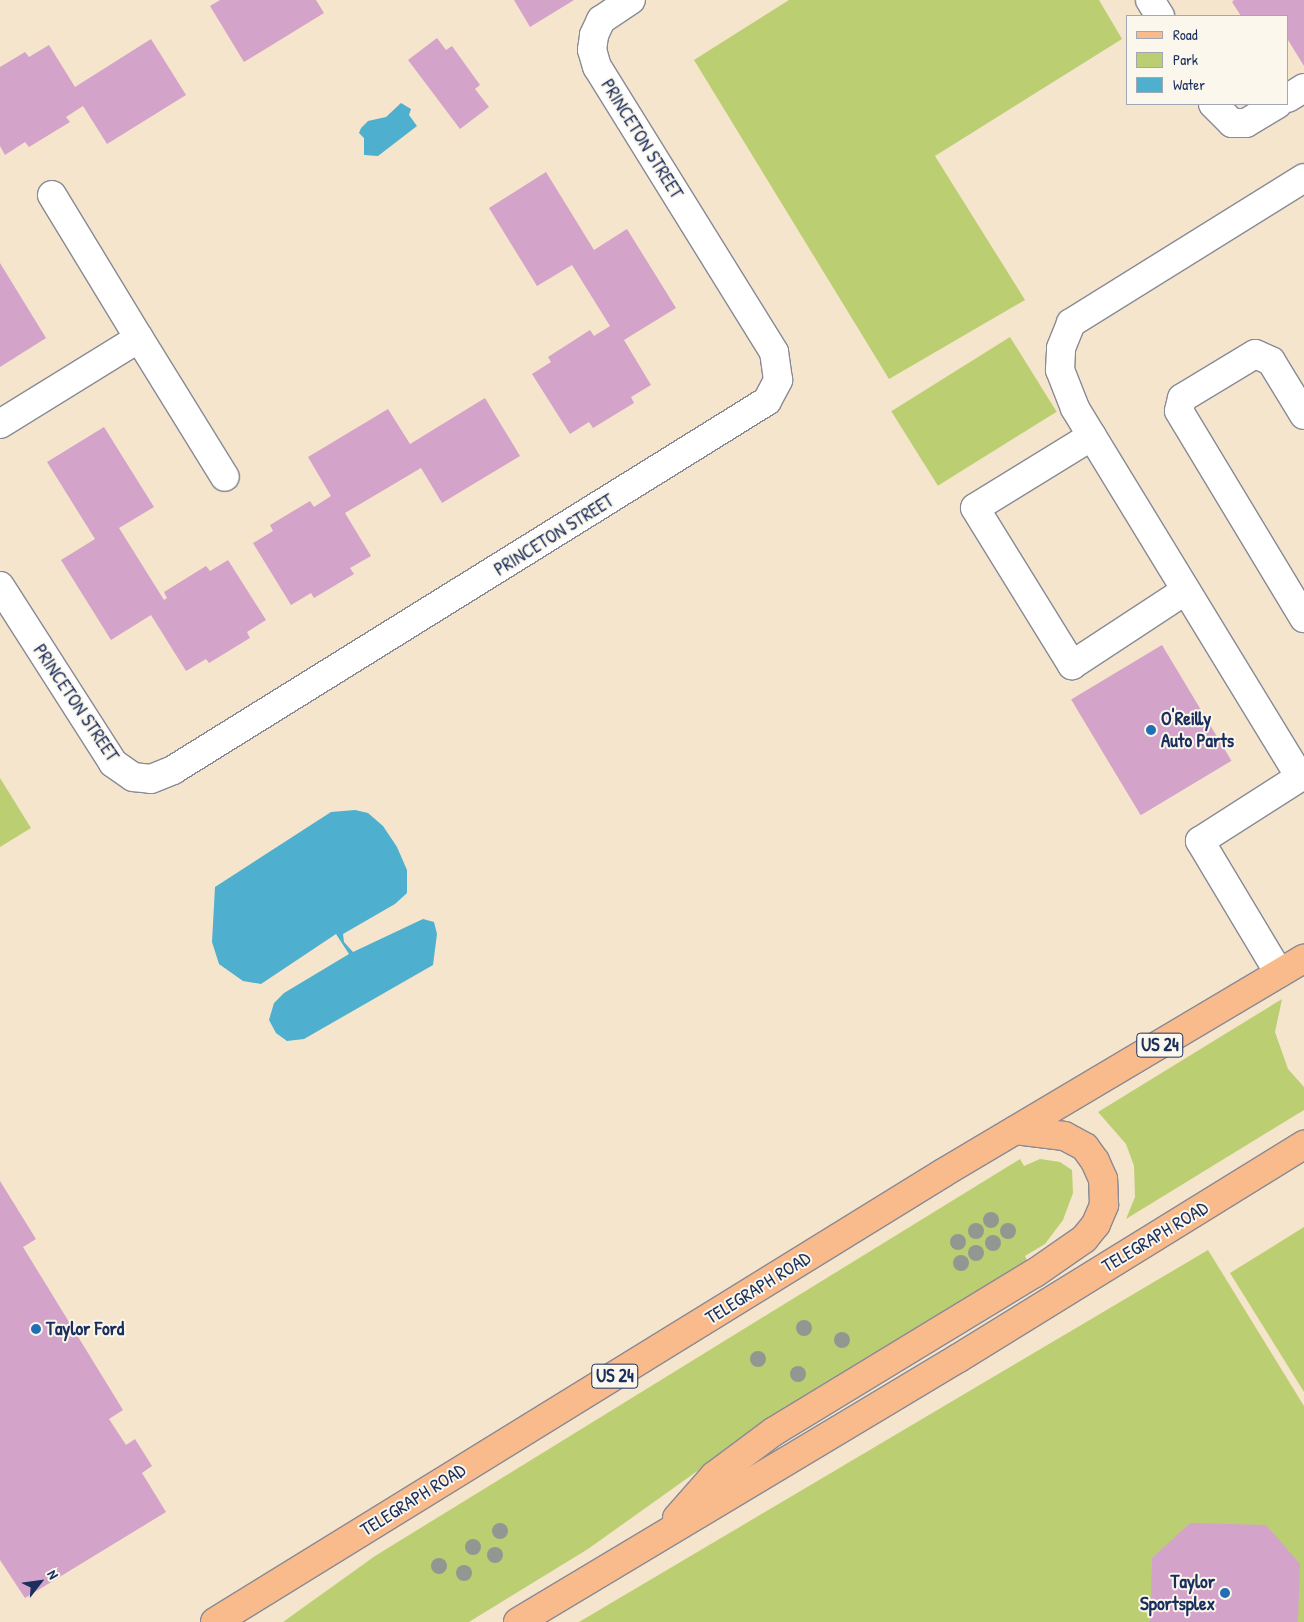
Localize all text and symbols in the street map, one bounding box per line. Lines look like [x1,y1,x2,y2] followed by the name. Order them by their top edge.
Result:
[1126,15,1289,105] legend
[1173,24,1198,45] text: Road
[1173,49,1198,70] text: Park
[1173,74,1205,95] text: Water
[596,75,688,203] street label: PRINCETON STREET
[490,489,618,581] street label: PRINCETON STREET
[28,640,124,766] street label: PRINCETON STREET
[1161,708,1234,752] place label: O'Reilly Auto Parts
[1145,724,1157,736] marker: O'Reilly Auto Parts
[1136,1030,1184,1060] road number: US 24
[1098,1196,1212,1278] street label: TELEGRAPH ROAD
[701,1247,815,1329] street label: TELEGRAPH ROAD
[46,1318,124,1340] place label: Taylor Ford
[30,1323,42,1335] marker: Taylor Ford
[591,1360,639,1392] road number: US 24
[356,1459,470,1541] street label: TELEGRAPH ROAD
[15,1557,65,1607] north arrow
[43,1566,64,1582] text: N
[1140,1571,1215,1615] place label: Taylor Sportsplex
[1219,1587,1231,1599] marker: Taylor Sportsplex

